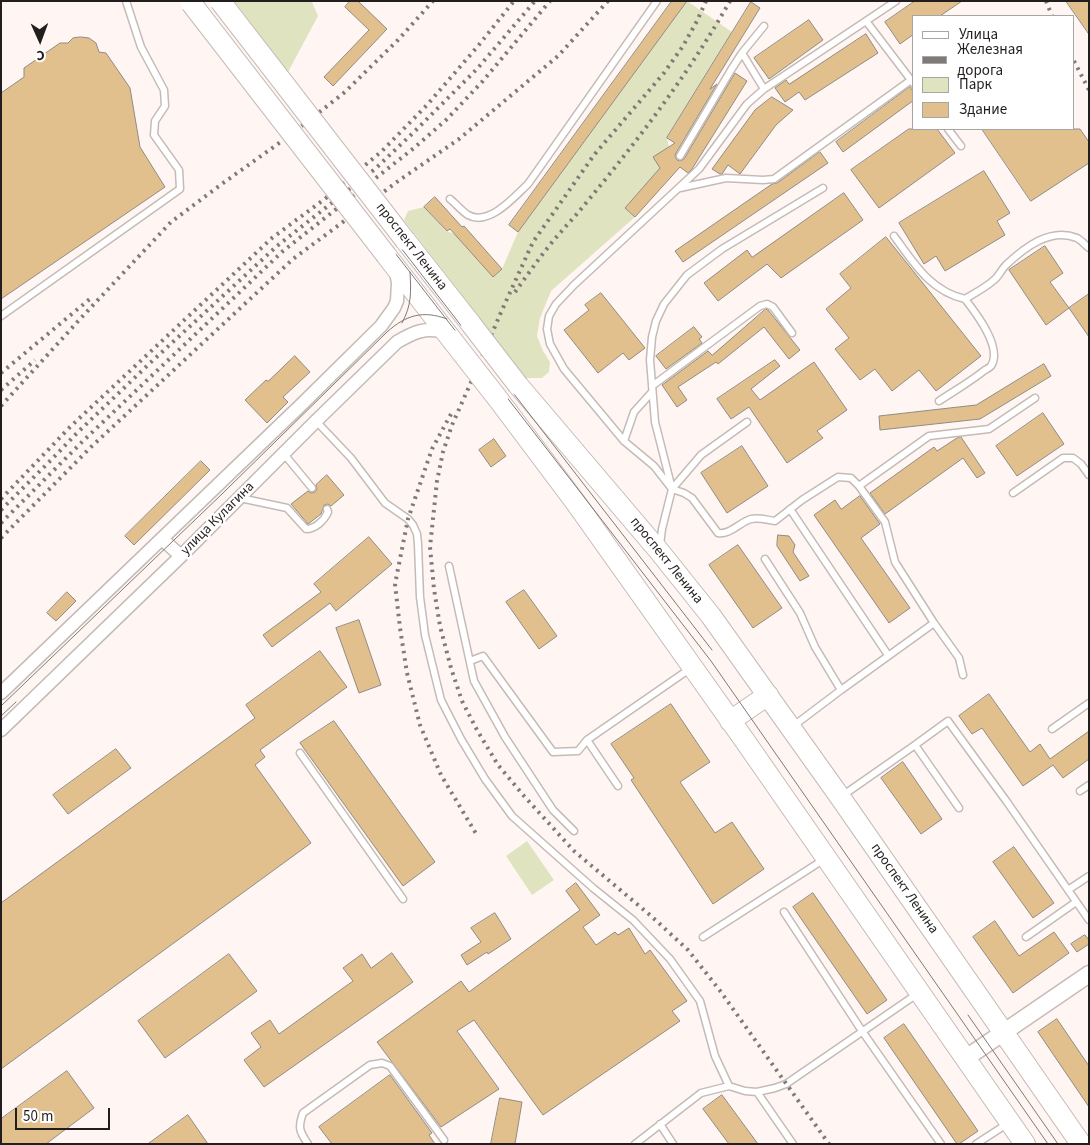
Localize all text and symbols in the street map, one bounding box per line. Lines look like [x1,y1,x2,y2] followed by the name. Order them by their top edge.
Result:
[15,15,65,65] north arrow
[912,15,1075,130] legend
[959,24,998,45] text: Улица
[957,39,1023,81] text: Железная дорога
[36,45,45,65] text: С
[959,74,992,95] text: Парк
[959,99,1007,120] text: Здание
[372,200,450,294] street label: проспект Ленина
[178,479,258,559] street label: улица Кулагина
[626,514,706,608] street label: проспект Ленина
[867,841,941,937] street label: проспект Ленина
[18,1098,112,1130] scale bar
[23,1106,53,1127] text: 50 m

